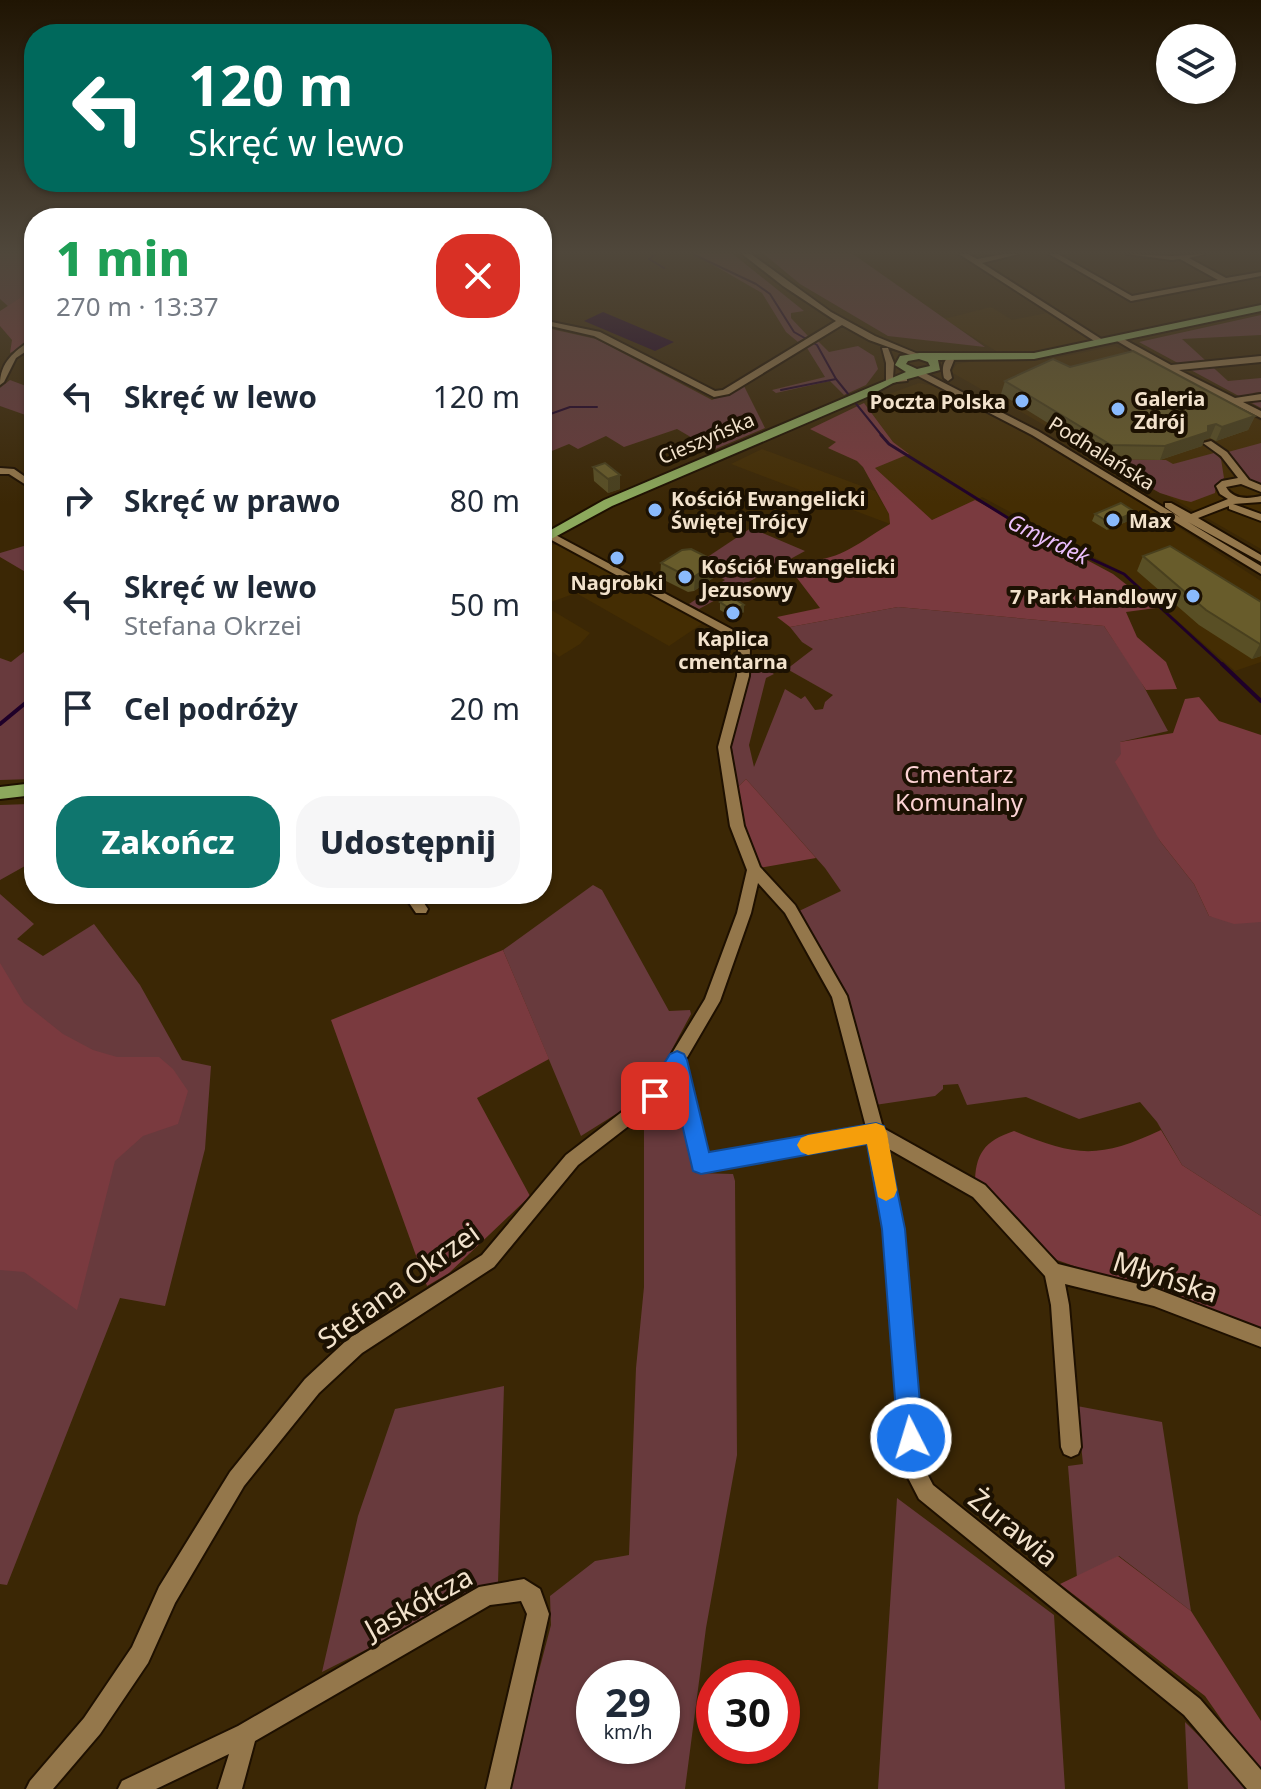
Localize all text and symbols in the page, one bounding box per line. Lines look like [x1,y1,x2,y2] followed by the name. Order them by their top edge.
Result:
[1156,24,1236,104] map controls
[1156,24,1236,104] button: layers
[188,46,353,122] text: 120 m
[56,56,160,160] icon: left
[188,118,405,167] text: Skręć w lewo
[56,225,190,290] text: 1 min
[436,234,520,318] button: close
[56,288,219,324] text: 270 m · 13:37
[56,374,100,418] icon: left
[124,376,317,417] text: Skręć w lewo
[433,376,520,417] text: 120 m
[1134,385,1205,435] place label: Galeria Zdrój
[870,388,1006,415] place label: Poczta Polska
[1013,392,1031,410] marker: Poczta Polska
[1109,400,1127,418] marker: Galeria Zdrój
[654,406,758,470] street label: Cieszyńska
[1044,410,1160,496] street label: Podhalańska
[56,478,100,522] icon: right
[124,480,341,521] text: Skręć w prawo
[450,480,520,521] text: 80 m
[671,485,865,535] place label: Kościół Ewangelicki Świętej Trójcy
[646,501,664,519] marker: Kościół Ewangelicki Świętej Trójcy
[1003,505,1096,571] water label: Gmyrdek
[1129,507,1172,534] place label: Max
[1104,511,1122,529] marker: Max
[608,549,626,567] marker: Nagrobki
[699,553,895,603] place label: Kościół Ewangelicki Jezusowy
[124,566,317,607] text: Skręć w lewo
[676,568,694,586] marker: Kościół Ewangelicki Jezusowy
[571,569,663,596] place label: Nagrobki
[56,582,100,626] icon: left
[1010,583,1178,610] place label: 7 Park Handlowy
[450,584,520,625] text: 50 m
[1184,587,1202,605] marker: 7 Park Handlowy
[724,604,742,622] marker: Kaplica cmentarna
[124,607,302,643] text: Stefana Okrzei
[678,625,788,675] place label: Kaplica cmentarna
[56,686,100,730] icon: arrive
[124,688,298,729] text: Cel podróży
[450,688,520,729] text: 20 m
[895,757,1024,818] park label: Cmentarz Komunalny
[56,796,280,888] button: Zakończ
[296,796,520,888] button: Udostępnij
[621,1062,689,1130] pin
[633,1074,677,1118] icon: arrive
[309,1213,487,1357] street label: Stefana Okrzei
[1109,1241,1223,1311] street label: Młyńska
[869,1396,953,1480] position arrow
[961,1479,1067,1575] street label: Żurawia
[354,1557,479,1649] street label: Jaskółcza
[696,1660,800,1764] speed limit sign: 30
[605,1674,651,1729] text: 29
[603,1718,653,1745] text: km/h

